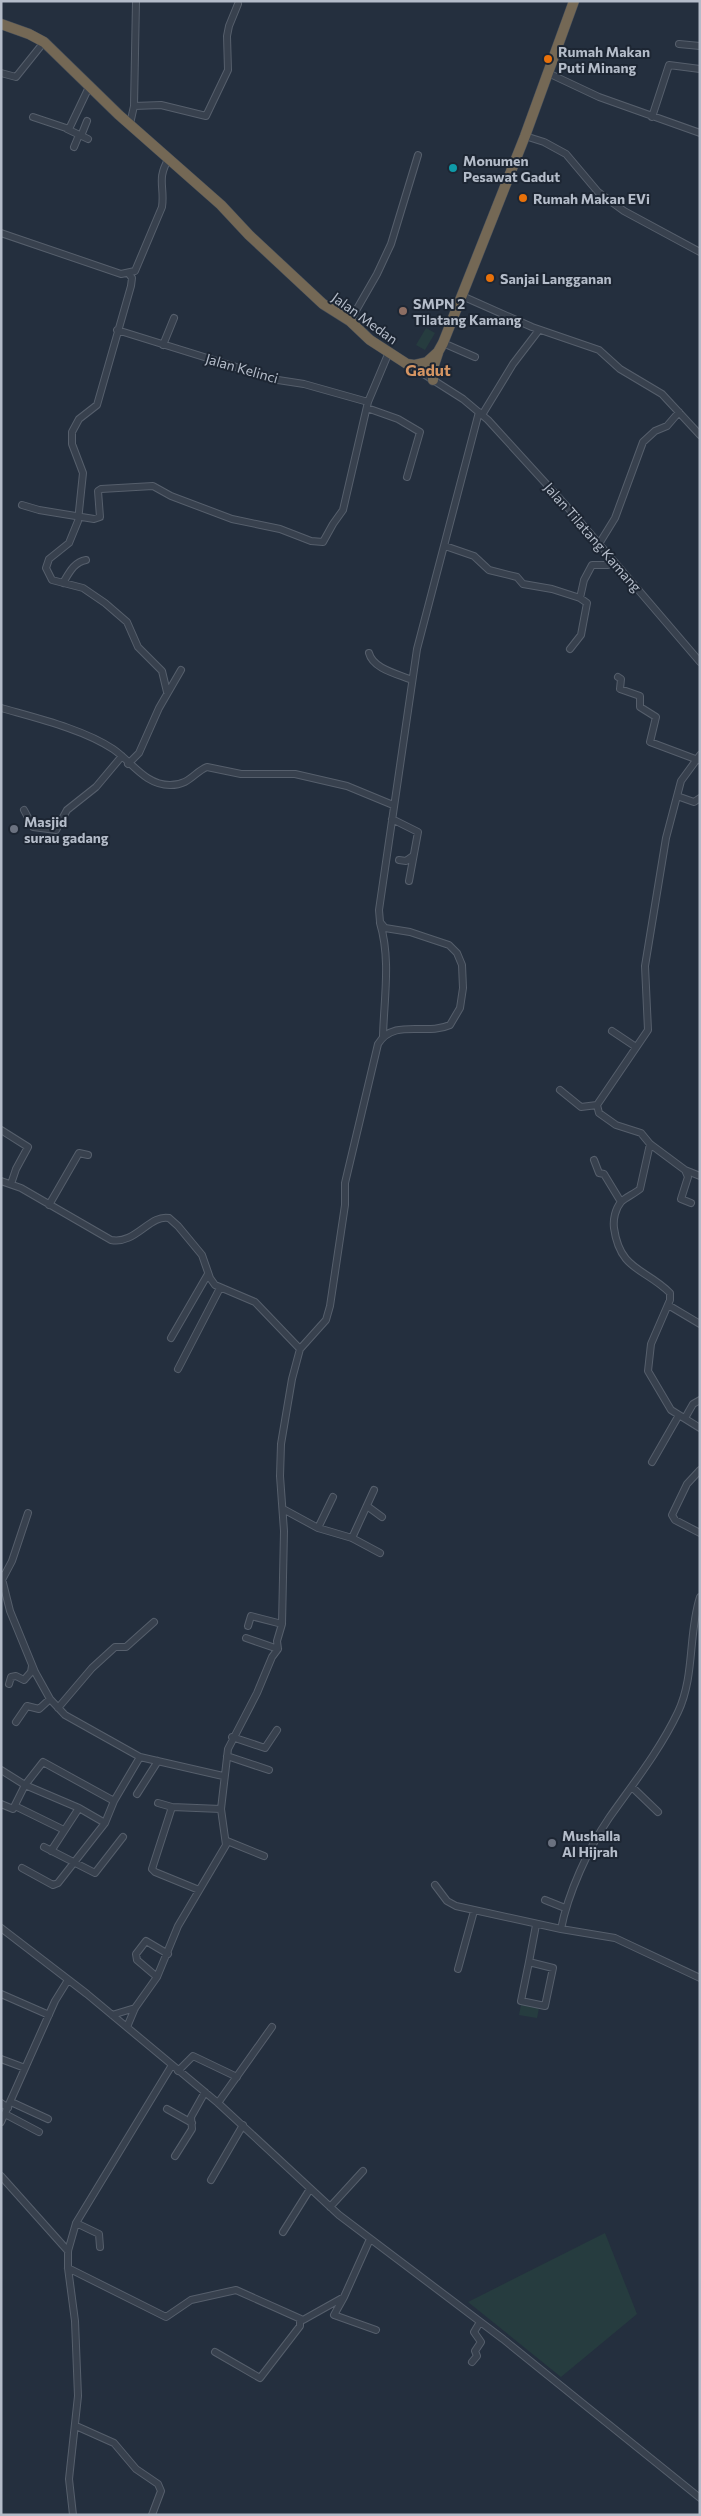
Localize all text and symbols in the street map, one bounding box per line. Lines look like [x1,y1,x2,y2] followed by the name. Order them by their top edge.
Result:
[558,43,650,76] place label: Rumah Makan Puti Minang
[542,53,554,65] marker: Rumah Makan Puti Minang
[463,152,560,185] place label: Monumen Pesawat Gadut
[447,162,459,174] marker: Monumen Pesawat Gadut
[533,190,650,207] place label: Rumah Makan EVi
[517,192,529,204] marker: Rumah Makan EVi
[500,270,612,287] place label: Sanjai Langganan
[484,272,496,284] marker: Sanjai Langganan
[329,288,401,348] street label: Jalan Medan
[413,295,522,328] place label: SMPN 2 Tilatang Kamang
[397,305,409,317] marker: SMPN 2 Tilatang Kamang
[204,349,280,387] street label: Jalan Kelinci
[405,360,451,379] district label: Gadut
[541,479,645,596] street label: Jalan Tilatang Kamang
[24,813,109,846] place label: Masjid surau gadang
[8,823,20,835] marker: Masjid surau gadang
[562,1827,620,1860] place label: Mushalla Al Hijrah
[546,1837,558,1849] marker: Mushalla Al Hijrah

